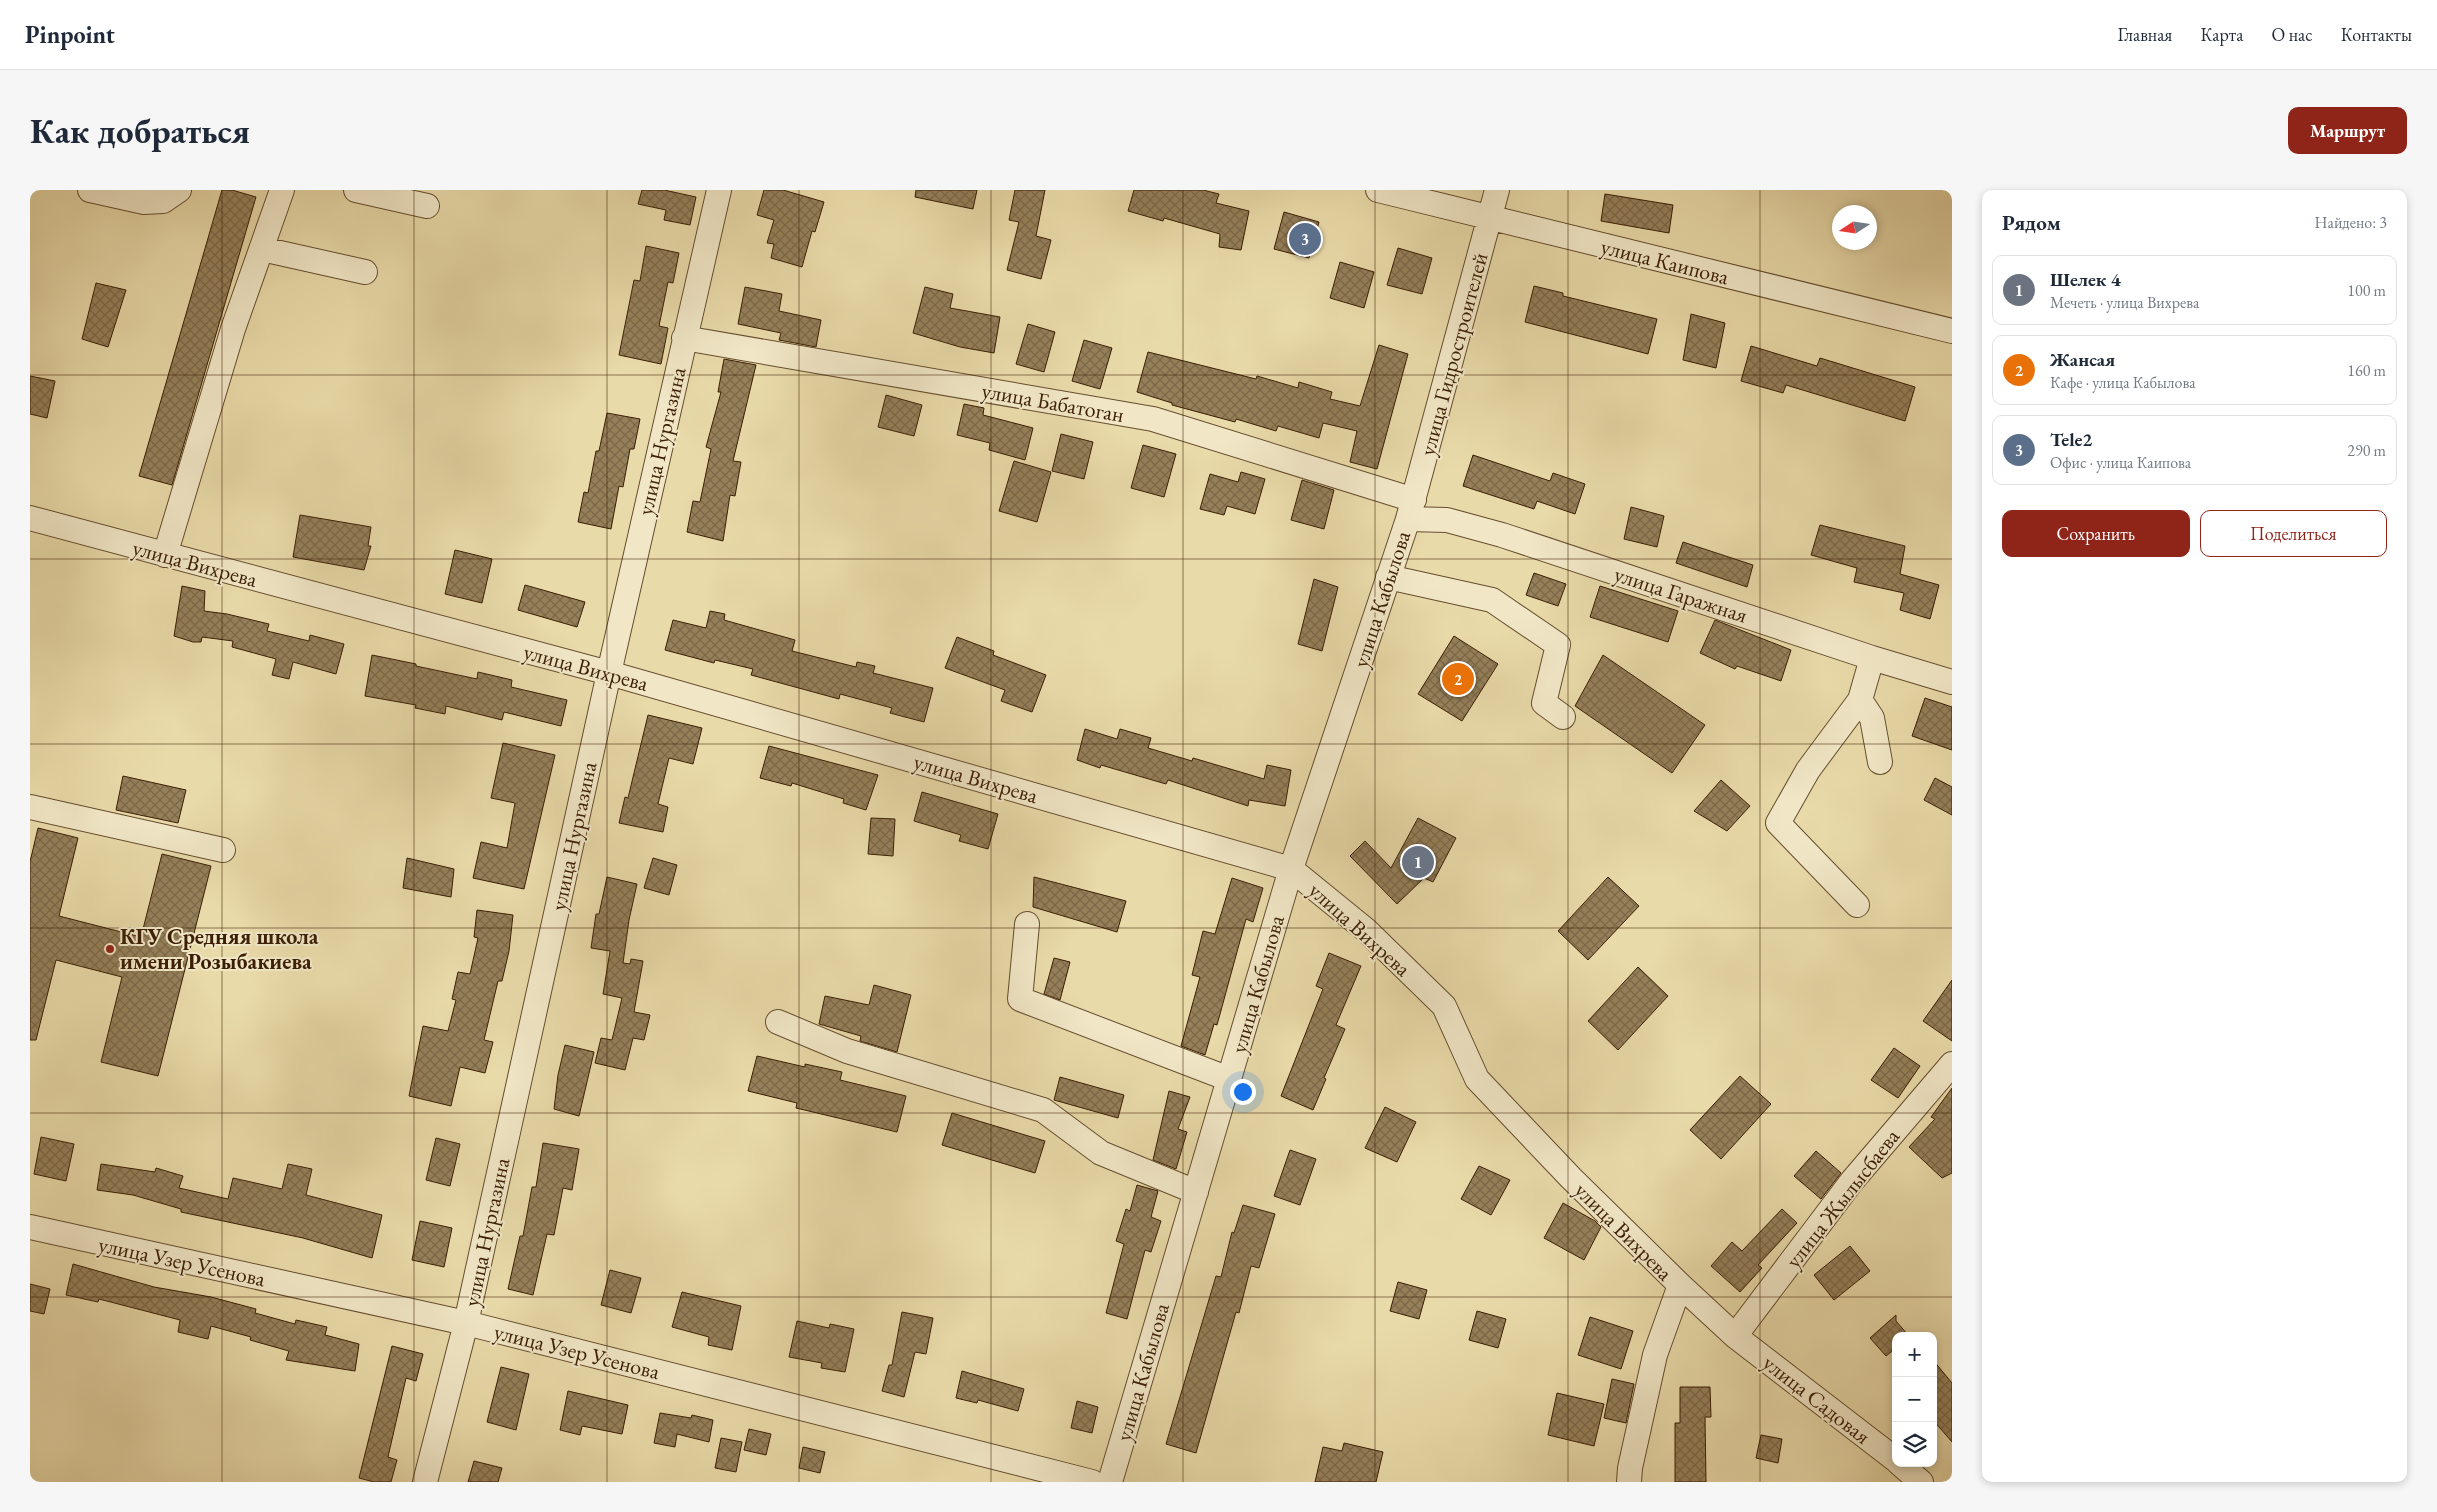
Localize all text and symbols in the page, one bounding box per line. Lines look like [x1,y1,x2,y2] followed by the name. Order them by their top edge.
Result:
[25,19,115,50] text: Pinpoint
[2118,23,2172,46] text: Главная
[2200,23,2243,46] text: Карта
[2271,23,2313,46] text: О нас
[2341,23,2412,46] text: Контакты
[2288,107,2407,154] button: Маршрут
[30,108,250,153] text: Как добраться
[1832,205,1877,250] north arrow
[2002,209,2061,236] text: Рядом
[2315,212,2387,233] text: Найдено: 3
[1289,220,1321,258] pin: 3
[1598,232,1732,291] street label: улица Каипова
[1412,249,1495,459] street label: улица Гидростроителей
[2050,267,2121,292] text: Шелек 4
[2015,280,2023,301] text: 1
[2347,280,2386,301] text: 100 m
[2050,292,2199,313] text: Мечеть · улица Вихрева
[2050,347,2115,372] text: Жансая
[2015,360,2023,381] text: 2
[2347,360,2386,381] text: 160 m
[630,364,693,518] street label: улица Нургазина
[2050,372,2196,393] text: Кафе · улица Кабылова
[980,376,1126,429] street label: улица Бабатоган
[2050,427,2092,452] text: Tele2
[2015,440,2023,461] text: 3
[2347,440,2386,461] text: 290 m
[2050,452,2191,473] text: Офис · улица Каипова
[2002,510,2190,557] button: Сохранить
[2200,510,2387,557] button: Поделиться
[1346,527,1417,671] street label: улица Кабылова
[129,533,261,594] street label: улица Вихрева
[1611,559,1751,630] street label: улица Гаражная
[520,637,652,698] street label: улица Вихрева
[1442,660,1474,698] pin: 2
[910,747,1042,810] street label: улица Вихрева
[544,759,603,913] street label: улица Нургазина
[1402,843,1434,881] pin: 1
[1302,876,1417,983] street label: улица Вихрева
[1224,912,1291,1056] street label: улица Кабылова
[120,922,319,976] place label: КГУ Средняя школа имени Розыбакиева
[104,943,116,955] marker: КГУ Средняя школа имени Розыбакиева
[1230,1079,1256,1105] your location
[1779,1123,1906,1274] street label: улица Жылысбаева
[457,1155,516,1309] street label: улица Нургазина
[1568,1176,1679,1287] street label: улица Вихрева
[96,1230,268,1293] street label: улица Узер Усенова
[1109,1300,1176,1444] street label: улица Кабылова
[491,1317,663,1386] street label: улица Узер Усенова
[1892,1332,1937,1467] map controls
[1892,1332,1937,1377] button: +
[1757,1348,1877,1451] street label: улица Садовая
[1892,1377,1937,1422] button: −
[1892,1422,1937,1467] button: layers

